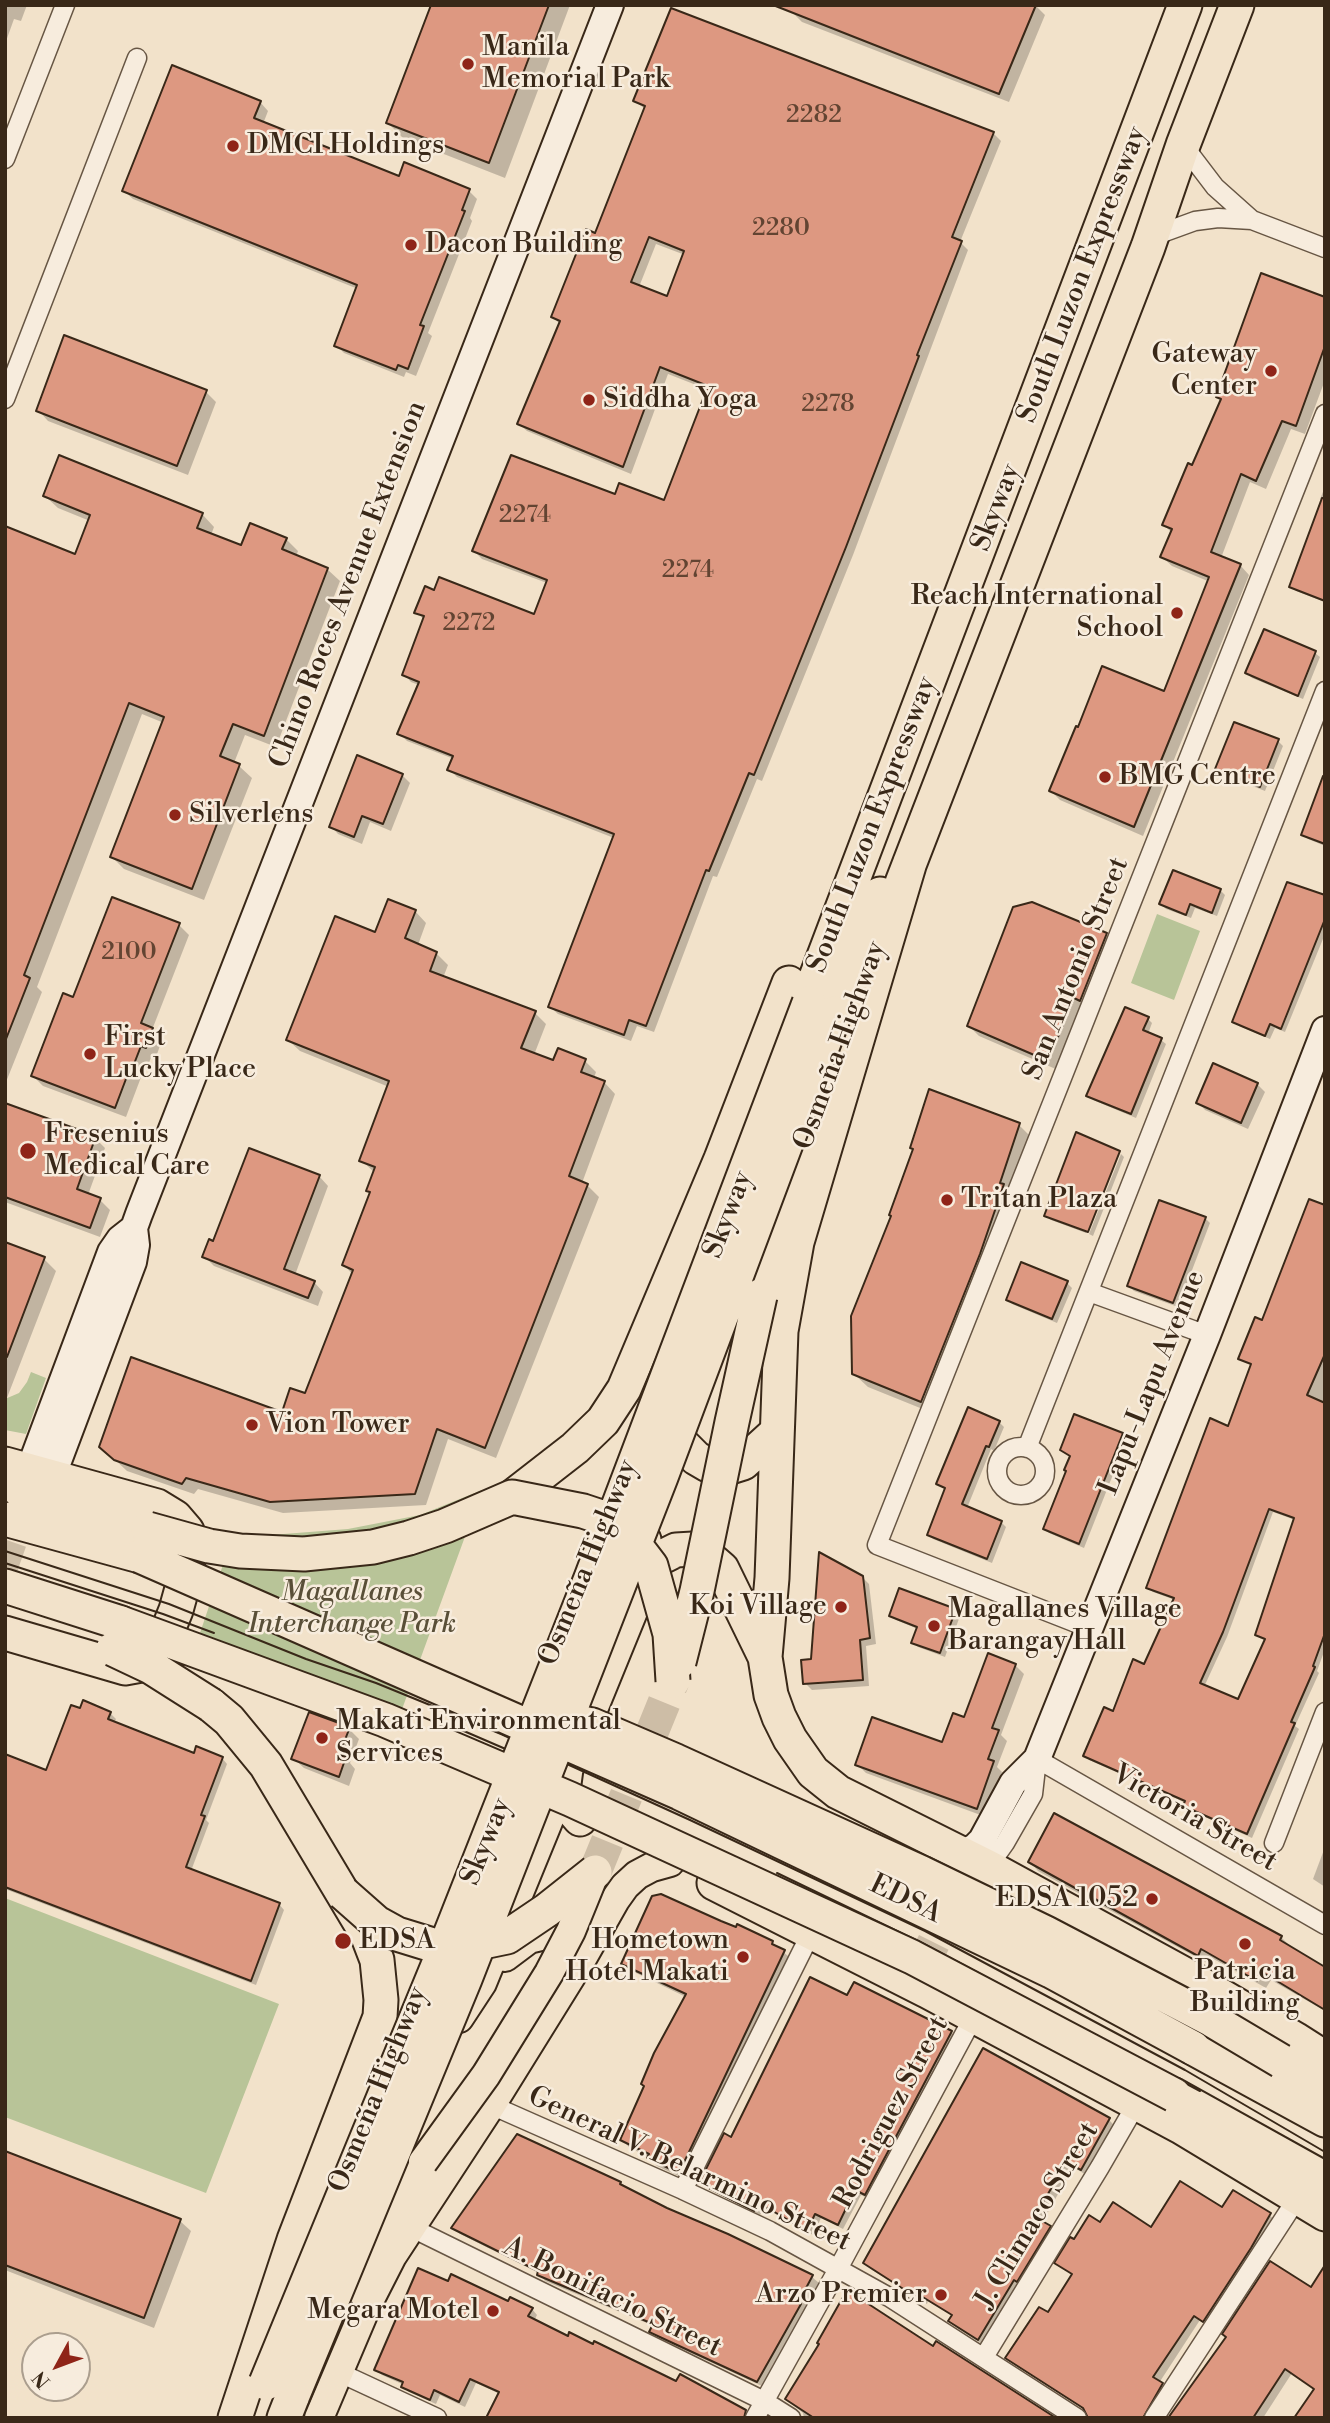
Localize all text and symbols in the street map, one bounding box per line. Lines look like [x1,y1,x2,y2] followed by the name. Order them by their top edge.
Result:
[482,31,670,97] place label: Manila Memorial Park
[460,56,476,72] marker: Manila Memorial Park
[786,102,842,130] house number: 2282
[1011,122,1155,428] street label: South Luzon Expressway
[247,129,444,163] place label: DMCI Holdings
[225,138,241,154] marker: DMCI Holdings
[752,215,810,243] house number: 2280
[425,228,623,262] place label: Dacon Building
[403,237,419,253] marker: Dacon Building
[1151,338,1257,404] place label: Gateway Center
[1263,363,1279,379] marker: Gateway Center
[603,383,757,417] place label: Siddha Yoga
[801,391,855,419] house number: 2278
[581,392,597,408] marker: Siddha Yoga
[263,397,435,773] street label: Chino Roces Avenue Extension
[965,460,1029,556] street label: Skyway
[499,502,551,530] house number: 2274
[662,557,714,585] house number: 2274
[911,580,1163,646] place label: Reach International School
[1169,605,1185,621] marker: Reach International School
[443,610,495,638] house number: 2272
[801,672,945,978] street label: South Luzon Expressway
[1119,760,1276,794] place label: BMG Centre
[1097,769,1113,785] marker: BMG Centre
[189,798,313,832] place label: Silverlens
[167,807,183,823] marker: Silverlens
[1017,853,1137,1085] street label: San Antonio Street
[788,937,894,1155] street label: Osmeña Highway
[101,939,157,967] house number: 2100
[104,1021,256,1087] place label: First Lucky Place
[82,1046,98,1062] marker: First Lucky Place
[44,1118,210,1184] place label: Fresenius Medical Care
[18,1141,38,1161] marker: Fresenius Medical Care
[697,1167,761,1263] street label: Skyway
[961,1183,1117,1217] place label: Tritan Plaza
[939,1192,955,1208] marker: Tritan Plaza
[1093,1266,1213,1500] street label: Lapu-Lapu Avenue
[266,1408,410,1442] place label: Vion Tower
[244,1417,260,1433] marker: Vion Tower
[532,1455,646,1671] street label: Osmeña Highway
[248,1576,456,1642] park label: Magallanes Interchange Park
[689,1590,827,1624] place label: Koi Village
[948,1593,1182,1659] place label: Magallanes Village Barangay Hall
[833,1599,849,1615] marker: Koi Village
[926,1618,942,1634] marker: Magallanes Village Barangay Hall
[336,1705,621,1771] place label: Makati Environmental Services
[314,1730,330,1746] marker: Makati Environmental Services
[1105,1758,1283,1880] street label: Victoria Street
[454,1794,520,1890] street label: Skyway
[864,1868,946,1932] street label: EDSA
[995,1882,1138,1916] place label: EDSA 1052
[1144,1891,1160,1907] marker: EDSA 1052
[359,1924,435,1958] place label: EDSA
[565,1924,729,1990] place label: Hometown Hotel Makati
[333,1931,353,1951] marker: EDSA
[1237,1936,1253,1952] marker: Patricia Building
[735,1949,751,1965] marker: Hometown Hotel Makati
[1190,1955,1300,2021] place label: Patricia Building
[322,1982,436,2198] street label: Osmeña Highway
[827,2011,957,2215] street label: Rodriguez Street
[522,2080,856,2260] street label: General V. Belarmino Street
[969,2117,1107,2315] street label: J. Climaco Street
[497,2231,727,2365] street label: A. Bonifacio Street
[756,2278,927,2312] place label: Arzo Premier
[933,2287,949,2303] marker: Arzo Premier
[307,2294,479,2328] place label: Megara Motel
[485,2303,501,2319] marker: Megara Motel
[21,2332,91,2402] north arrow
[28,2366,56,2393] text: N

